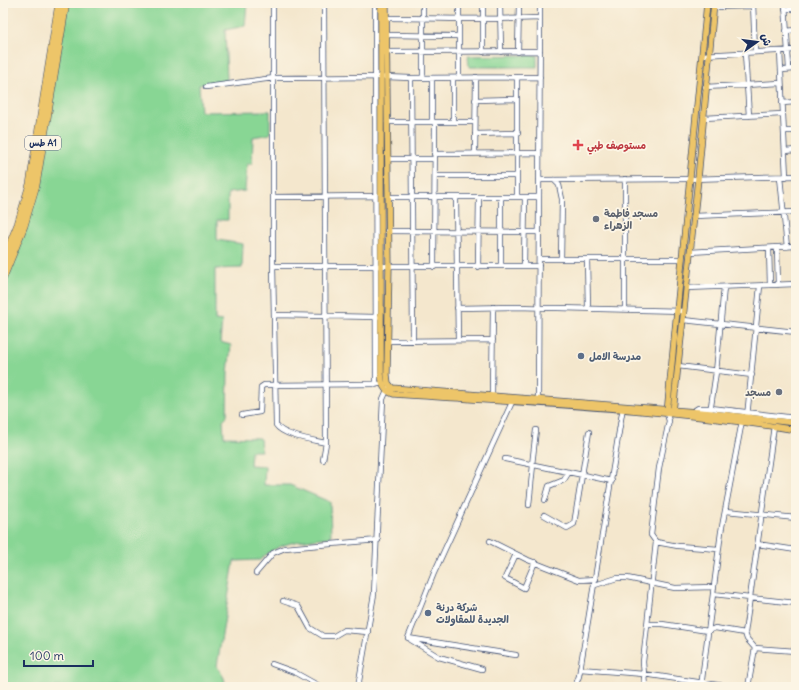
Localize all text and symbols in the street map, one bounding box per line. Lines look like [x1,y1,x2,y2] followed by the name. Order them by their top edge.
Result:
[737,22,777,62] north arrow
[758,32,775,47] text: ش
[25,136,61,150] road number: طس A1
[572,139,584,151] marker: مستوصف طبي
[587,139,646,155] place label: مستوصف طبي
[604,207,658,232] place label: مسجد فاطمة الزهراء
[591,214,601,224] marker: مسجد فاطمة الزهراء
[589,350,641,363] place label: مدرسة الامل
[576,351,586,361] marker: مدرسة الامل
[745,386,771,399] place label: مسجد
[774,387,784,397] marker: مسجد
[436,601,509,626] place label: شركة درنة الجديدة للمقاولات
[423,608,433,618] marker: شركة درنة الجديدة للمقاولات
[24,642,93,668] scale bar
[30,648,64,663] text: 100 m

